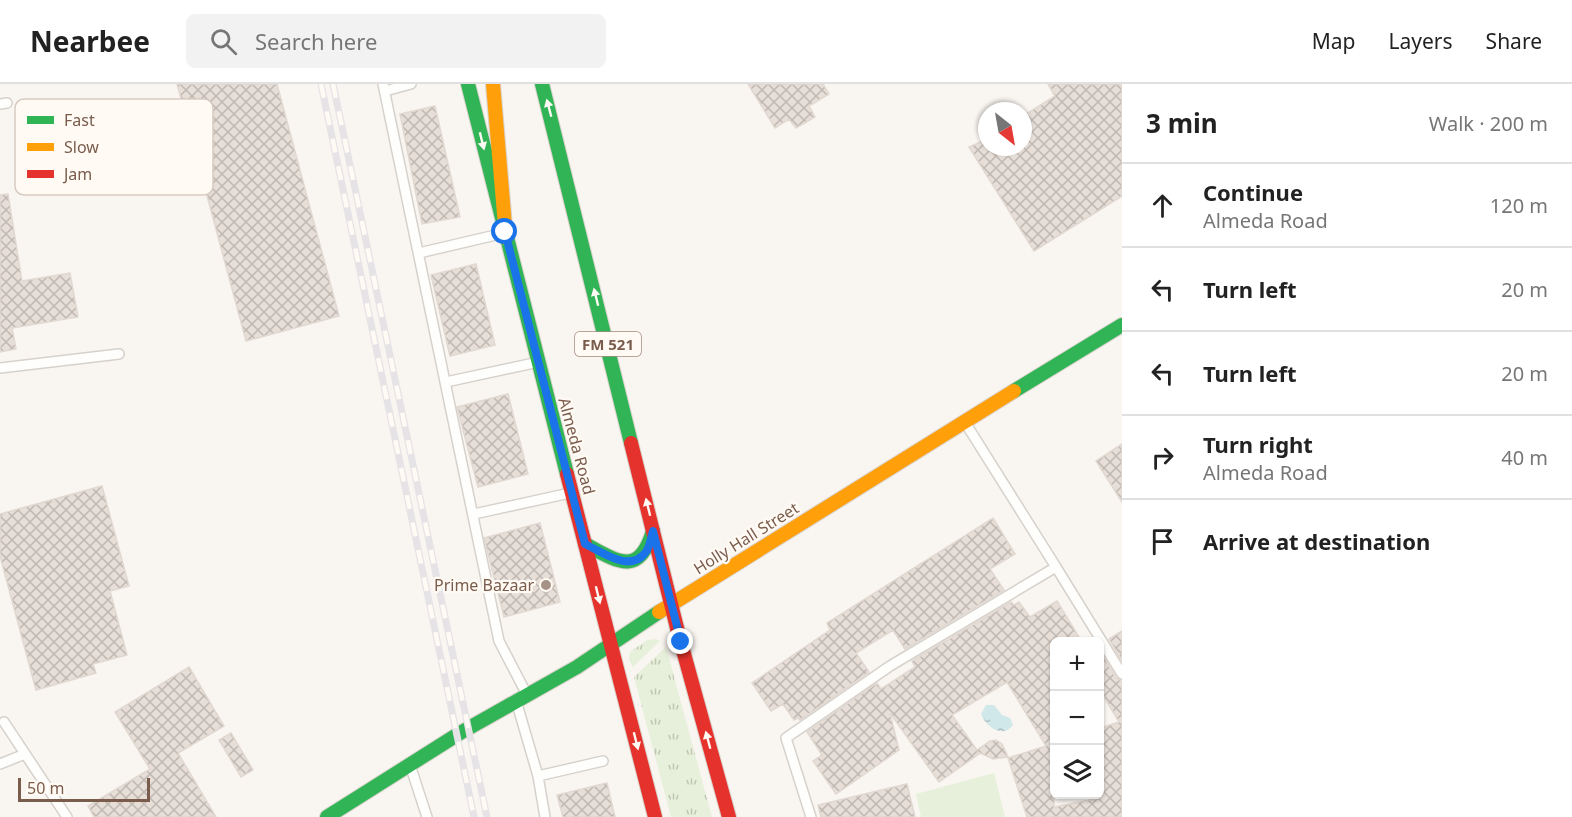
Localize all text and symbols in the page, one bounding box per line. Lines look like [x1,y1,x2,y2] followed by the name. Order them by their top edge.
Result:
[186,14,606,68] search box
[30,22,150,60] text: Nearbee
[207,25,240,58] icon: search
[255,26,377,56] text: Search here
[1312,27,1356,55] text: Map
[1389,27,1453,55] text: Layers
[1486,27,1542,55] text: Share
[15,99,213,195] legend
[543,99,553,117] one-way arrow
[978,102,1032,156] north arrow
[1146,105,1218,141] text: 3 min
[64,109,95,131] text: Fast
[1429,110,1548,137] text: Walk · 200 m
[477,132,487,150] one-way arrow
[64,136,99,158] text: Slow
[62,163,92,185] text: Jam
[1203,177,1303,207] text: Continue
[1146,189,1179,222] icon: ahead
[1490,192,1548,219] text: 120 m
[1203,207,1328,234] text: Almeda Road
[491,218,517,244] route start
[1146,273,1179,306] icon: left
[1203,274,1297,304] text: Turn left
[1501,276,1548,303] text: 20 m
[591,288,601,306] one-way arrow
[575,332,641,356] road number: FM 521
[1146,357,1179,390] icon: left
[1203,358,1297,388] text: Turn left
[1501,360,1548,387] text: 20 m
[553,395,601,497] street label: Almeda Road
[1203,429,1313,459] text: Turn right
[1146,441,1179,474] icon: right
[1501,444,1548,471] text: 40 m
[1203,459,1328,486] text: Almeda Road
[689,497,803,579] street label: Holly Hall Street
[642,498,652,516] one-way arrow
[1146,525,1179,558] icon: arrive
[1203,526,1430,556] text: Arrive at destination
[434,574,534,596] place label: Prime Bazaar
[539,578,553,592] marker: Prime Bazaar
[594,586,604,604] one-way arrow
[667,628,693,654] route end
[1050,637,1104,799] map controls
[1050,637,1104,691] button: +
[1050,691,1104,745] button: −
[631,731,641,750] one-way arrow
[703,731,712,749] one-way arrow
[1050,745,1104,799] button: layers
[18,775,150,802] scale bar
[27,777,64,799] text: 50 m

